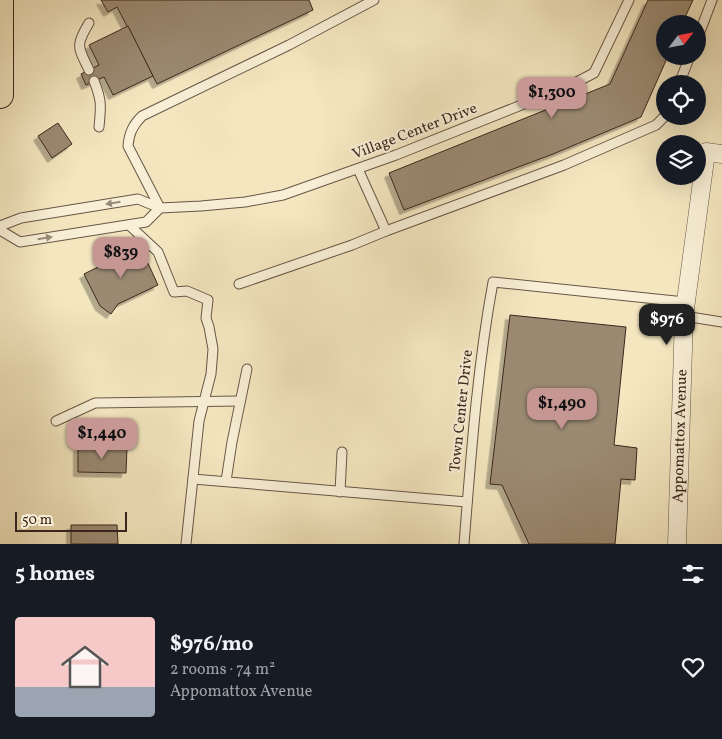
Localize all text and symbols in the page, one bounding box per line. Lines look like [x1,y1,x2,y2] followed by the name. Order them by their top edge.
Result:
[656,15,706,65] north arrow
[656,15,706,185] map controls
[656,75,706,125] button: locate
[511,76,593,119] pin: $1,300
[528,82,576,104] text: $1,300
[349,98,481,166] street label: Village Center Drive
[656,135,706,185] button: layers
[105,199,121,207] one-way arrow
[37,234,53,242] one-way arrow
[91,236,151,279] pin: $839
[104,242,138,264] text: $839
[637,304,697,346] pin: $976
[650,309,684,331] text: $976
[445,349,479,473] street label: Town Center Drive
[668,369,693,503] street label: Appomattox Avenue
[521,388,603,430] pin: $1,490
[538,393,586,415] text: $1,490
[61,418,143,460] pin: $1,440
[78,423,126,445] text: $1,440
[15,509,128,532] scale bar
[22,511,52,530] text: 50 m
[15,560,95,589] text: 5 homes
[679,560,707,588] icon: filters
[170,630,253,659] text: $976/mo
[55,637,115,697] icon: home
[679,653,707,681] icon: heart
[170,659,275,681] text: 2 rooms · 74 m²
[170,681,312,703] text: Appomattox Avenue

